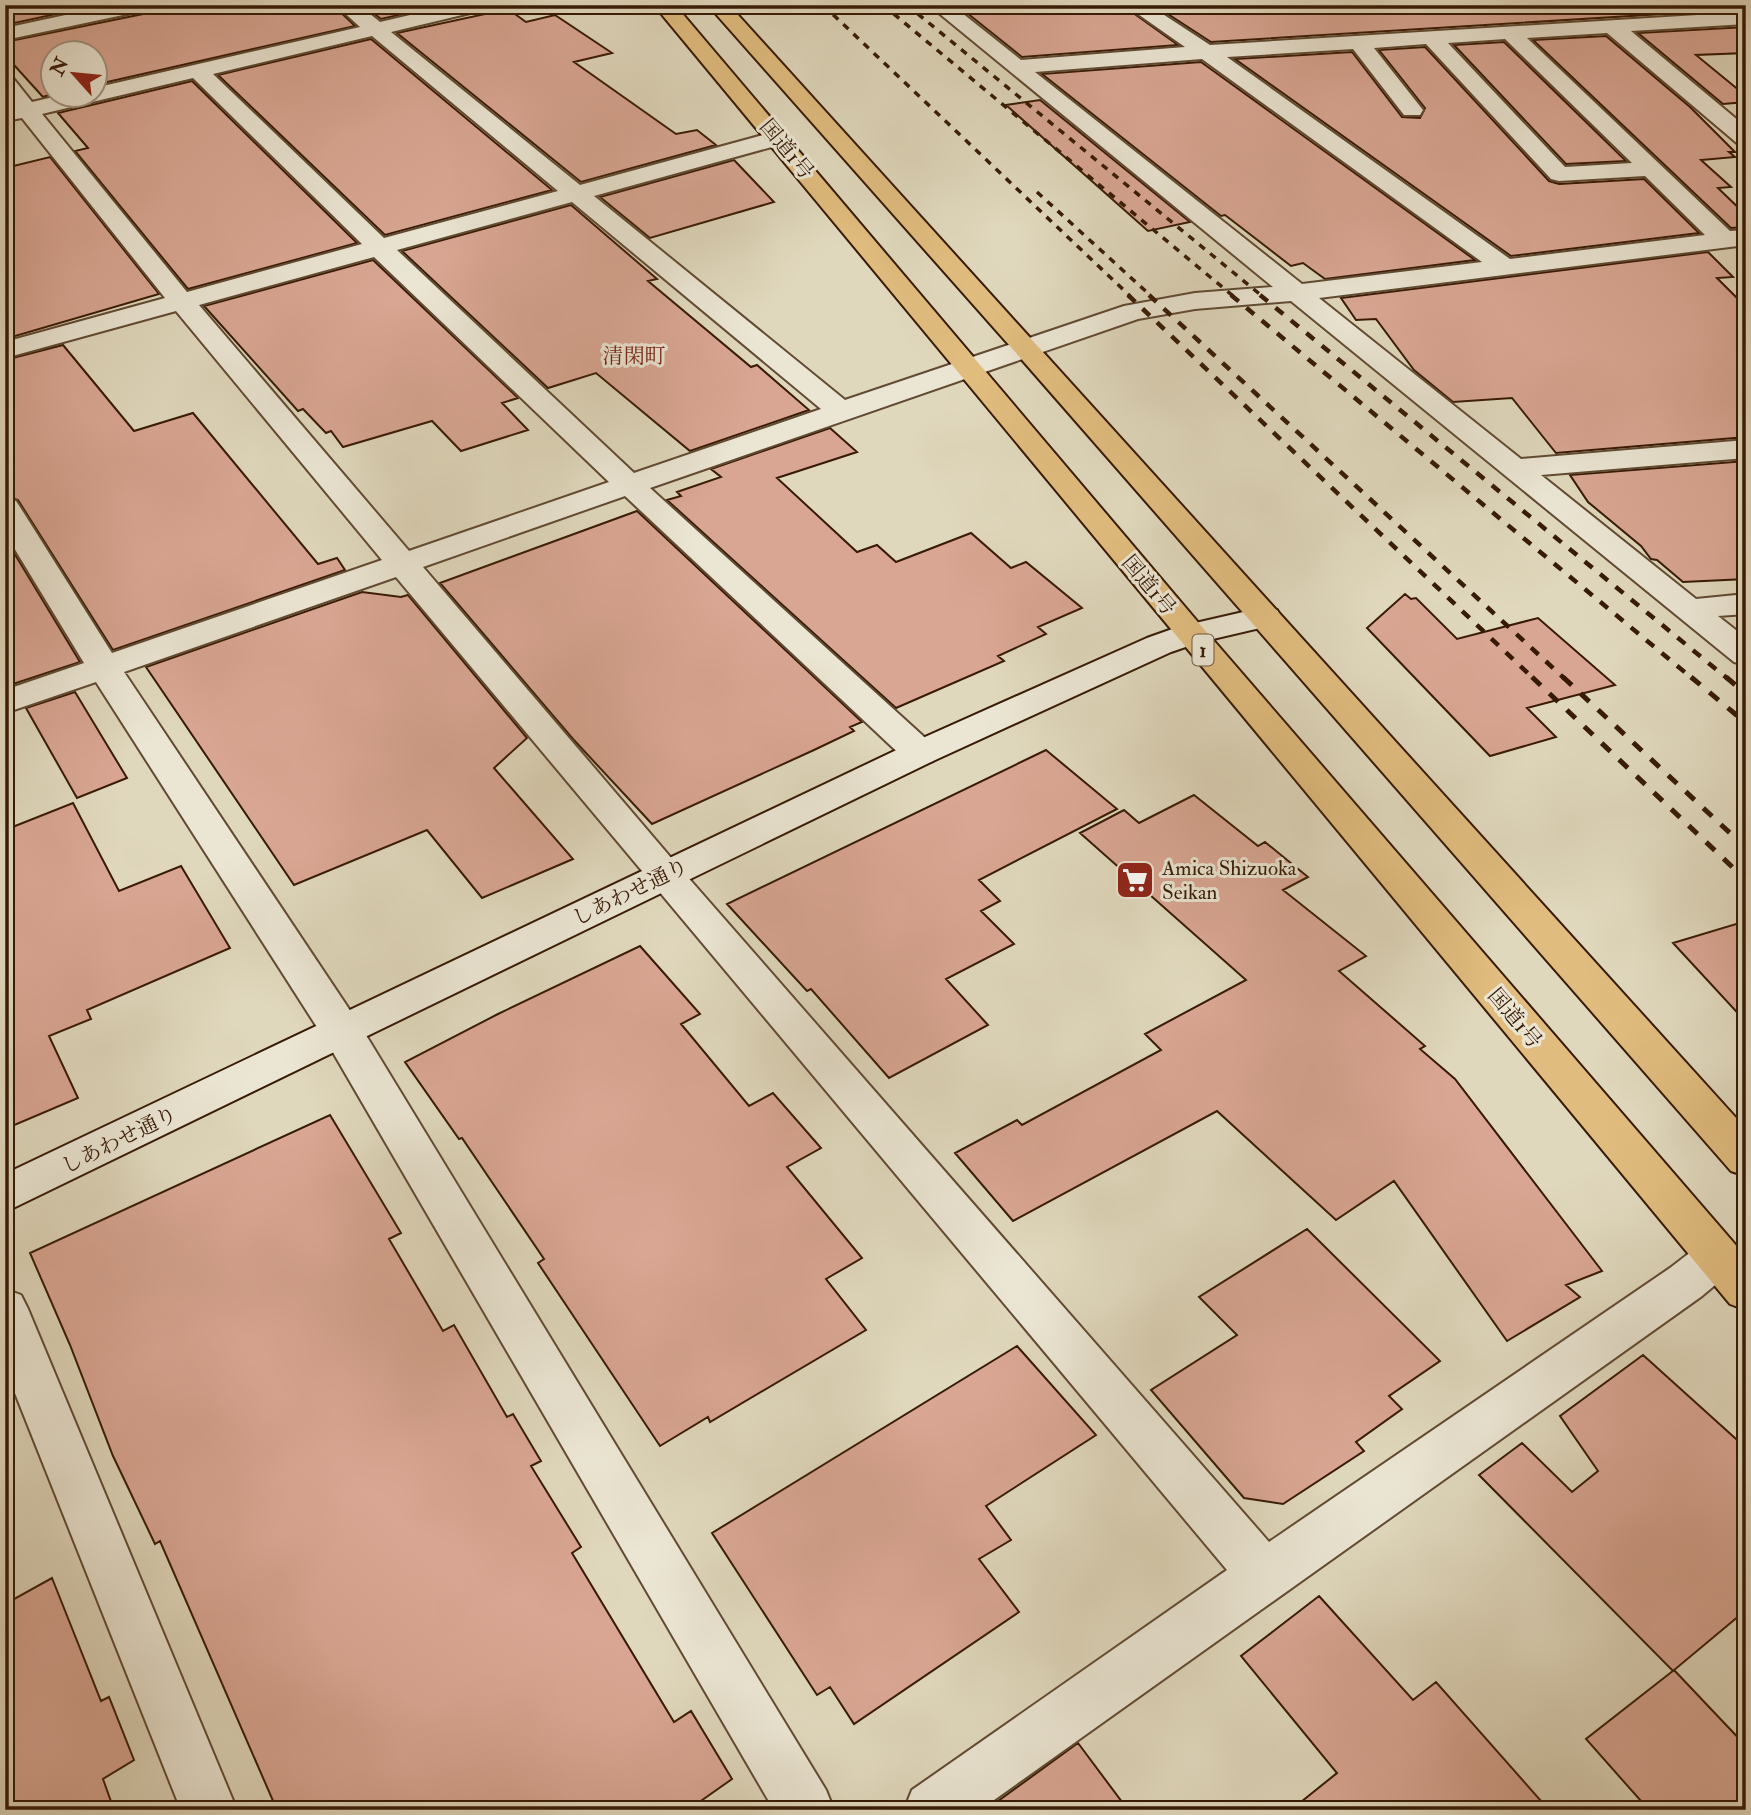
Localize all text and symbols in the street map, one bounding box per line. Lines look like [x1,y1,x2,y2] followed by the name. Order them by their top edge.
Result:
[38,38,108,108] north arrow
[45,53,75,81] text: N
[754,114,820,185] street label: 国道1号
[603,343,666,370] district label: 清閑町
[1116,550,1182,621] street label: 国道1号
[1192,635,1214,666] road number: 1
[568,853,693,932] street label: しあわせ通り
[1161,855,1297,906] place label: Amica Shizuoka Seikan
[1114,859,1156,901] supermarket icon: Amica Shizuoka Seikan
[1482,983,1548,1054] street label: 国道1号
[57,1101,182,1180] street label: しあわせ通り

